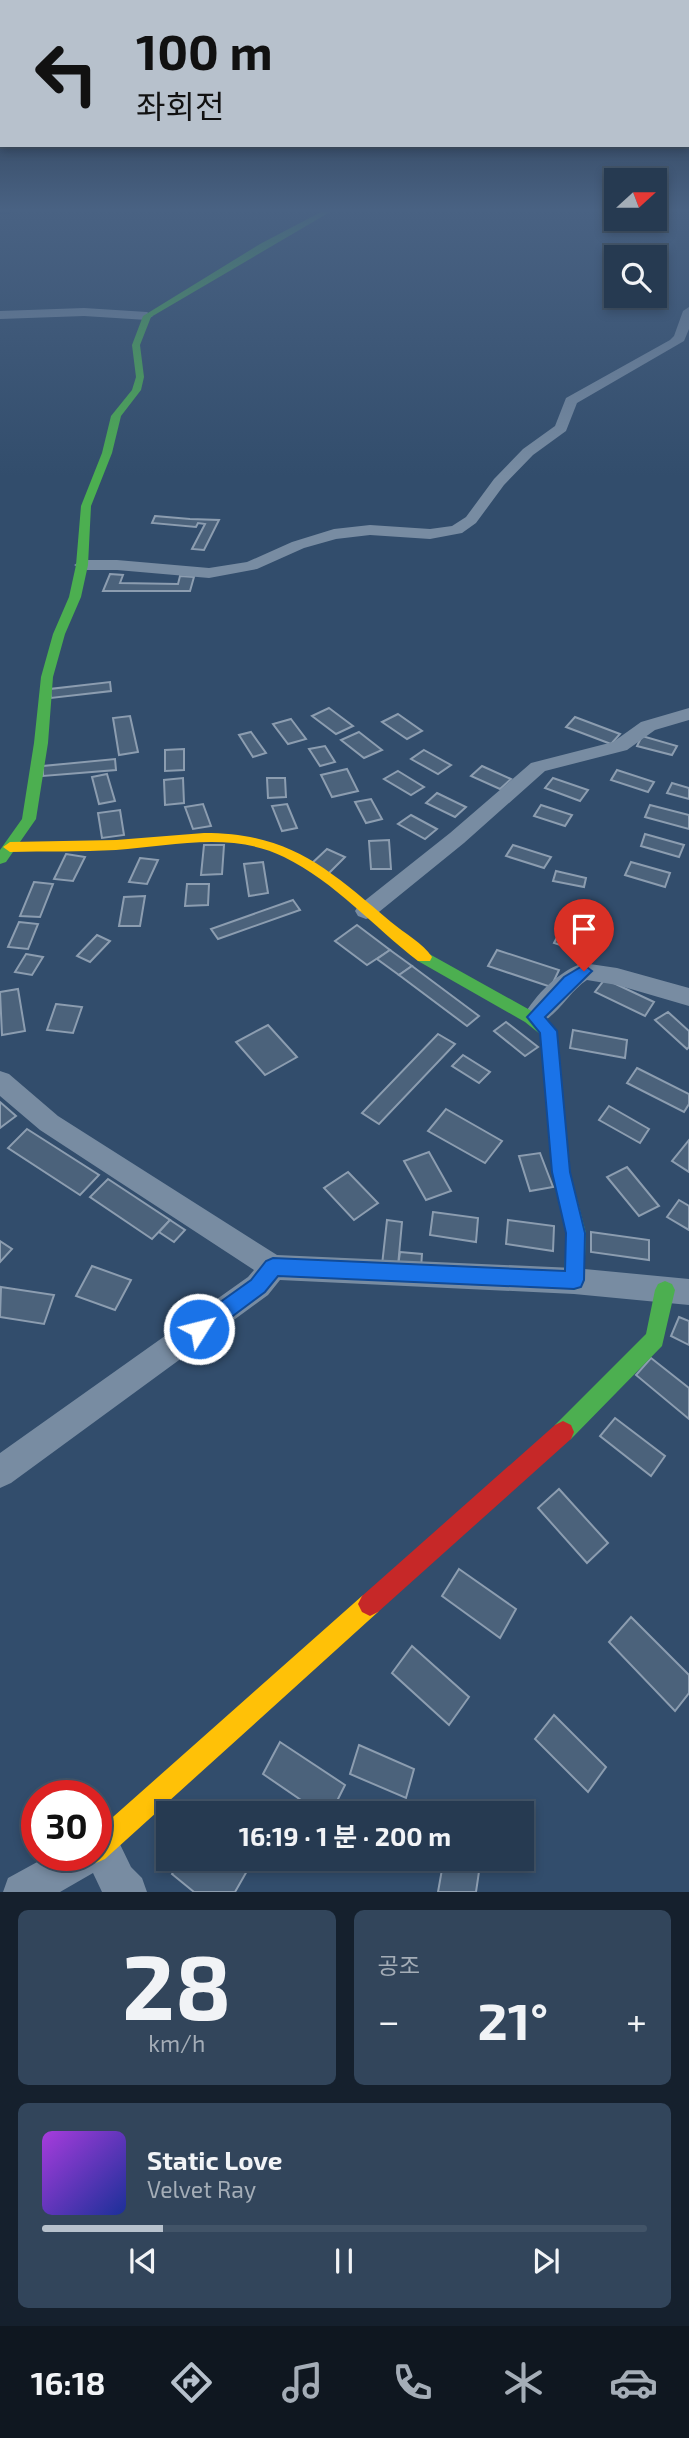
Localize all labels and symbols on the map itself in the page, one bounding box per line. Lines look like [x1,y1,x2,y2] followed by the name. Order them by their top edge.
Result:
[604,168,667,231] north arrow
[554,899,614,971] pin
[162,1292,236,1366] position arrow
[21,1780,112,1871] speed limit sign: 30

